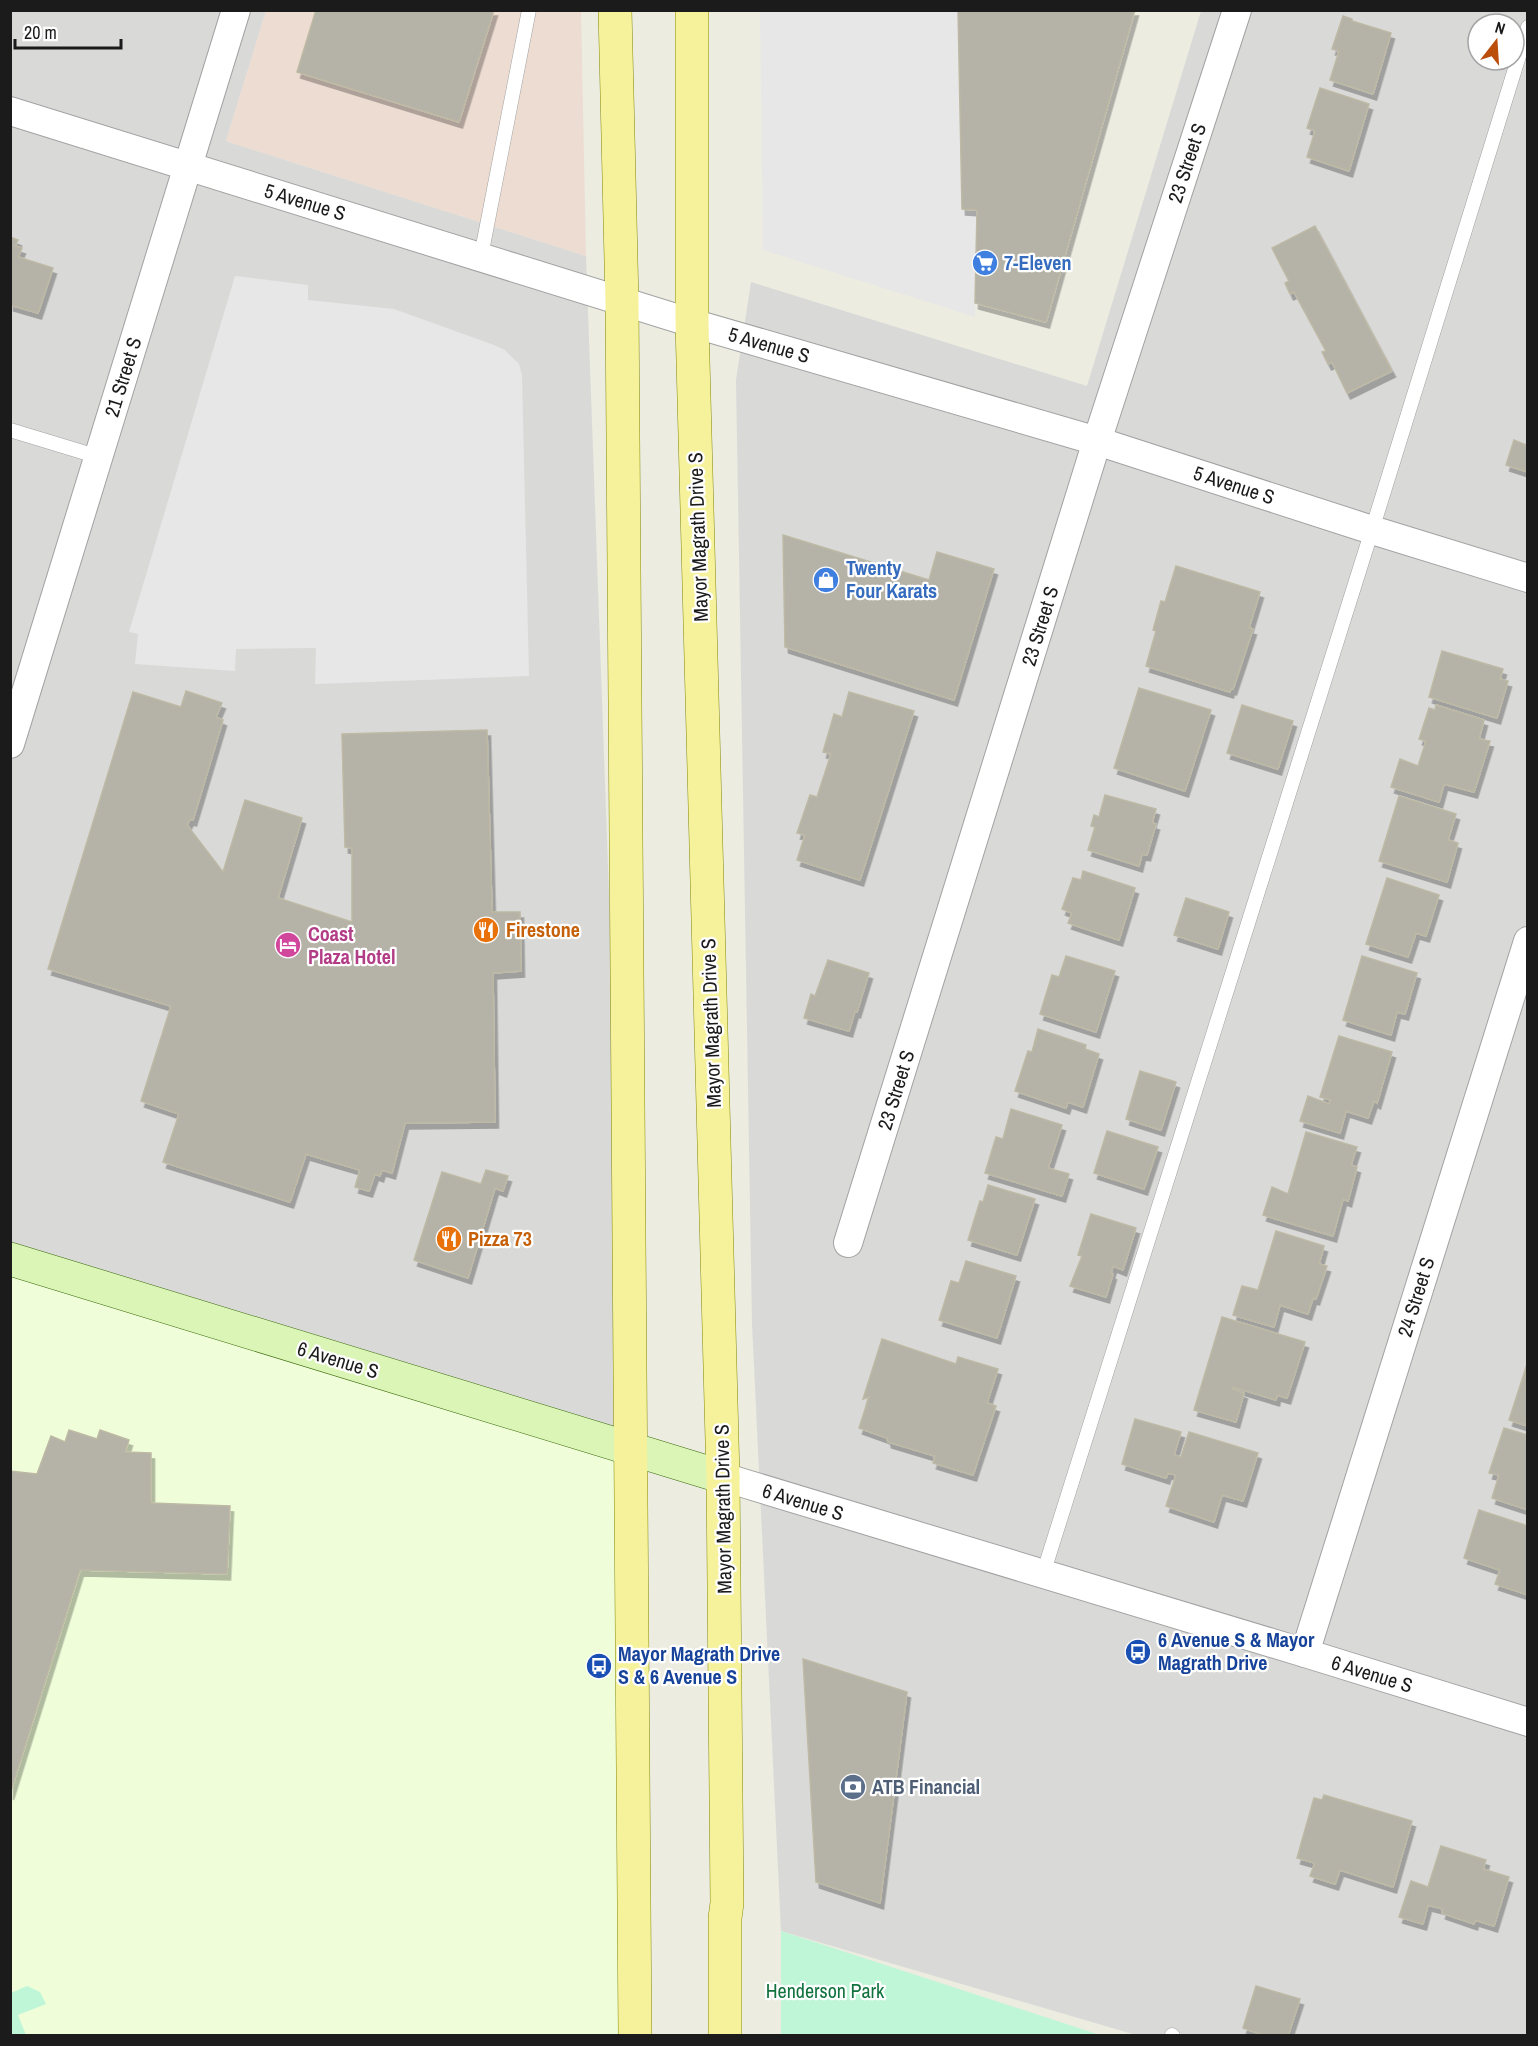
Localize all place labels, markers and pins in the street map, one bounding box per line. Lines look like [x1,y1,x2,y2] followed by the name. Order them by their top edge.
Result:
[970,248,1000,278] supermarket icon: 7-Eleven
[1004,249,1071,276] place label: 7-Eleven
[846,554,937,604] place label: Twenty Four Karats
[811,565,841,595] shop icon: Twenty Four Karats
[471,915,501,945] restaurant icon: Firestone
[506,916,580,943] place label: Firestone
[308,920,396,970] place label: Coast Plaza Hotel
[273,930,303,960] hotel icon: Coast Plaza Hotel
[434,1224,464,1254] restaurant icon: Pizza 73
[468,1225,532,1252] place label: Pizza 73
[1158,1626,1315,1676] place label: 6 Avenue S & Mayor Magrath Drive
[1123,1637,1153,1667] bus stop icon: 6 Avenue S & Mayor Magrath Drive
[618,1640,780,1690] place label: Mayor Magrath Drive S & 6 Avenue S
[584,1651,614,1681] bus stop icon: Mayor Magrath Drive S & 6 Avenue S
[838,1772,868,1802] bank icon: ATB Financial
[872,1773,980,1800] place label: ATB Financial

